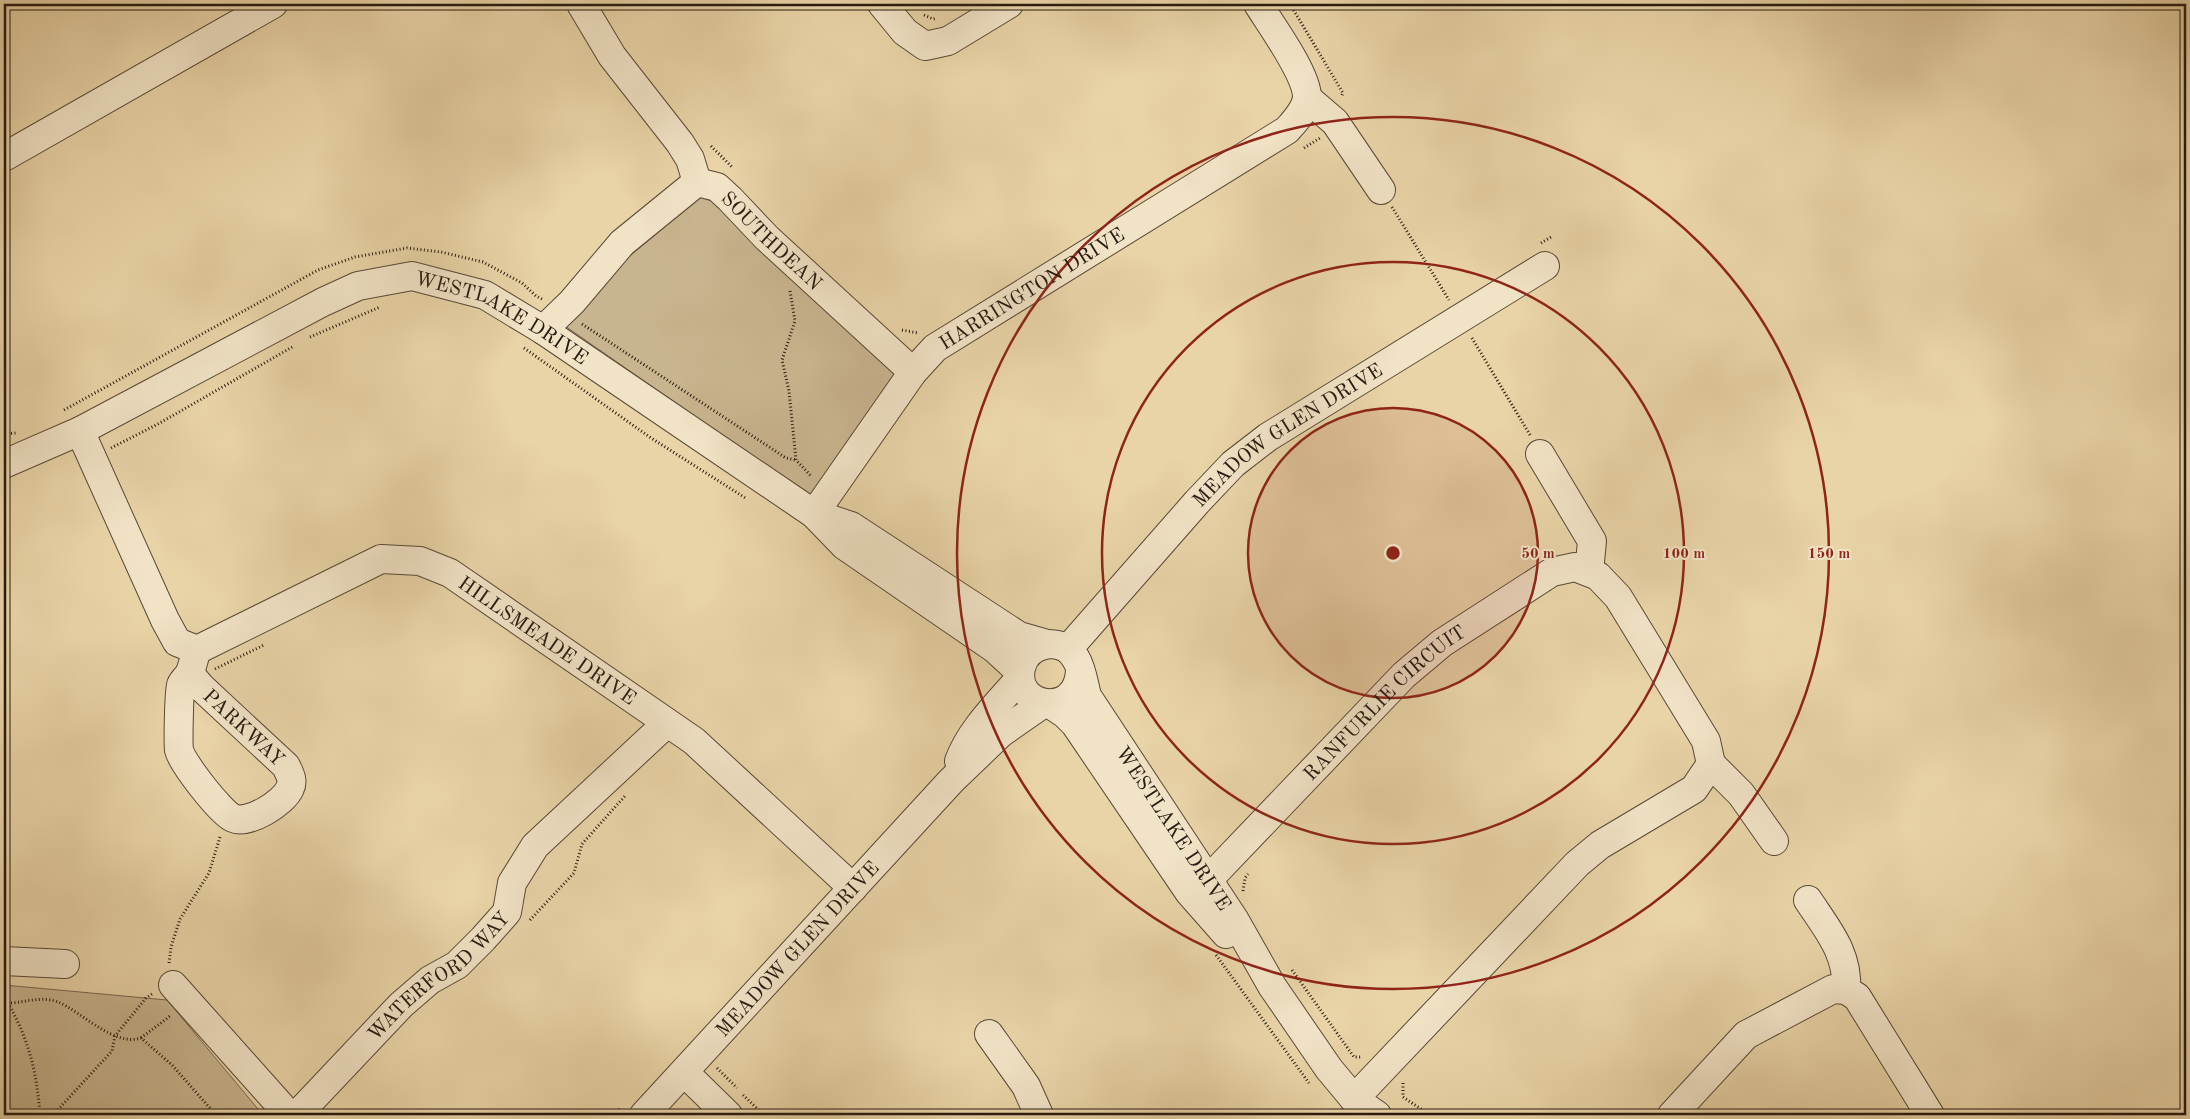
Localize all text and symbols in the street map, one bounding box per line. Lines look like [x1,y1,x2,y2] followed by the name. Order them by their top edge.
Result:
[717,188,825,295] street label: SOUTHDEAN
[936,225,1129,355] street label: HARRINGTON DRIVE
[412,269,591,369] street label: WESTLAKE DRIVE
[1190,361,1387,512] street label: MEADOW GLEN DRIVE
[1384,544,1402,562] centre of rings
[1521,547,1555,562] text: 50 m
[1663,547,1705,562] text: 100 m
[1808,547,1850,562] text: 150 m
[454,574,639,710] street label: HILLSMEADE DRIVE
[1301,623,1470,785] street label: RANFURLIE CIRCUIT
[198,686,288,771] street label: PARKWAY
[1111,743,1234,915] street label: WESTLAKE DRIVE
[713,858,884,1042] street label: MEADOW GLEN DRIVE
[365,908,514,1045] street label: WATERFORD WAY

